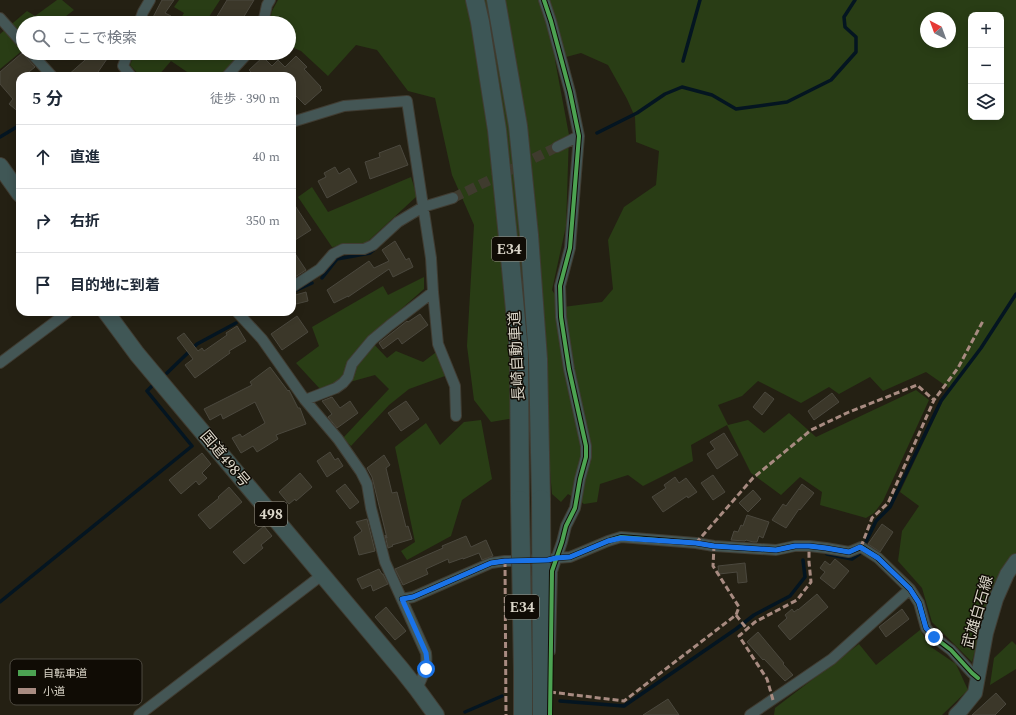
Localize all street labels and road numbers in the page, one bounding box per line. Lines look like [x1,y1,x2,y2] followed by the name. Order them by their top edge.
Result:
[492,237,526,261] road number: E34
[503,310,531,402] street label: 長崎自動車道
[194,426,256,492] street label: 国道498号
[255,502,287,526] road number: 498
[957,573,999,651] street label: 武雄白石線
[505,595,539,619] road number: E34

